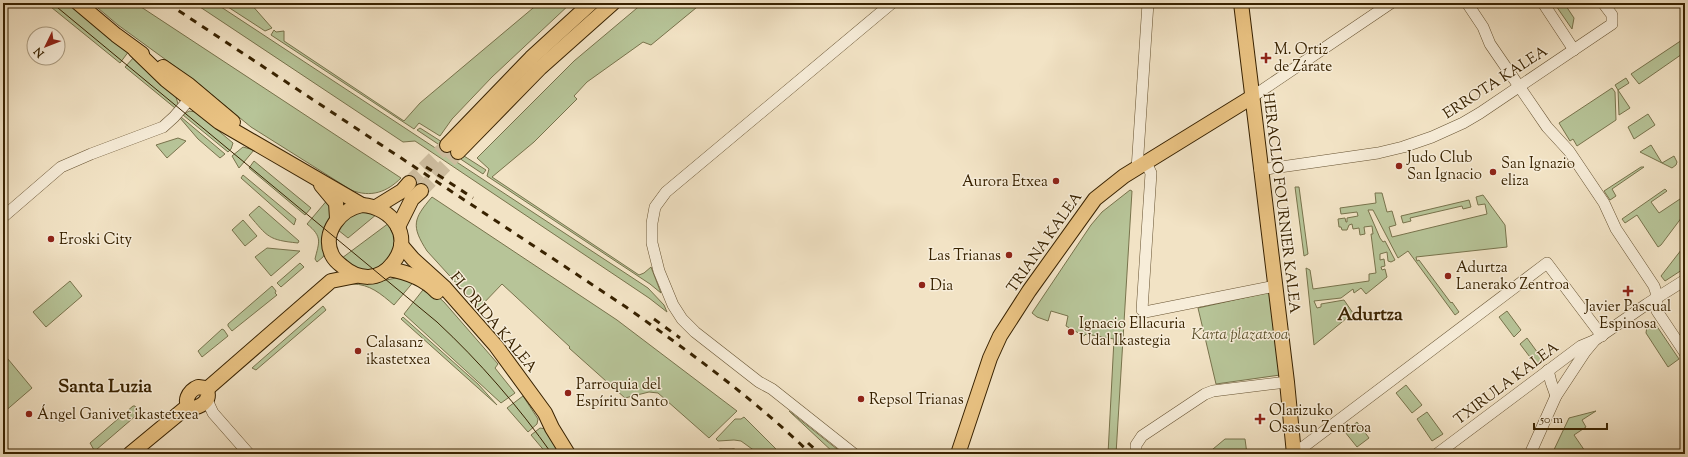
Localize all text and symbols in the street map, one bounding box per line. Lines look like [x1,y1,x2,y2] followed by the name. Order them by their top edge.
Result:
[26,26,66,66] north arrow
[1274,40,1332,78] place label: M. Ortiz de Zárate
[1439,42,1552,125] street label: ERROTA KALEA
[30,43,49,62] text: N
[1261,53,1271,63] marker: M. Ortiz de Zárate
[1257,91,1304,315] street label: HERACLIO FOURNIER KALEA
[1406,148,1482,186] place label: Judo Club San Ignacio
[1501,154,1575,192] place label: San Ignazio eliza
[1394,161,1404,171] marker: Judo Club San Ignacio
[1488,167,1498,177] marker: San Ignazio eliza
[962,172,1048,193] place label: Aurora Etxea
[1051,176,1061,186] marker: Aurora Etxea
[1003,188,1088,298] street label: TRIANA KALEA
[59,230,133,251] place label: Eroski City
[46,234,56,244] marker: Eroski City
[928,246,1001,267] place label: Las Trianas
[1004,250,1014,260] marker: Las Trianas
[1456,258,1570,296] place label: Adurtza Lanerako Zentroa
[444,268,541,378] street label: FLORIDA KALEA
[1443,271,1453,281] marker: Adurtza Lanerako Zentroa
[930,276,953,297] place label: Dia
[917,280,927,290] marker: Dia
[1623,286,1633,296] marker: Javier Pascual Espinosa
[1584,297,1671,335] place label: Javier Pascual Espinosa
[1337,302,1403,329] district label: Adurtza
[1079,314,1186,352] place label: Ignacio Ellacuria Udal Ikastegia
[1191,325,1289,346] park label: Karta plazatxoa
[1066,327,1076,337] marker: Ignacio Ellacuria Udal Ikastegia
[366,333,430,371] place label: Calasanz ikastetxea
[1450,338,1564,431] street label: TXIRULA KALEA
[353,346,363,356] marker: Calasanz ikastetxea
[58,374,152,401] district label: Santa Luzia
[576,375,668,413] place label: Parroquia del Espíritu Santo
[563,388,573,398] marker: Parroquia del Espíritu Santo
[869,390,964,411] place label: Repsol Trianas
[856,394,866,404] marker: Repsol Trianas
[1269,401,1371,439] place label: Olarizuko Osasun Zentroa
[37,404,199,426] place label: Ángel Ganivet ikastetxea
[1534,405,1607,431] scale bar
[24,409,34,419] marker: Ángel Ganivet ikastetxea
[1539,411,1563,429] text: 50 m
[1254,413,1266,425] marker: Olarizuko Osasun Zentroa

